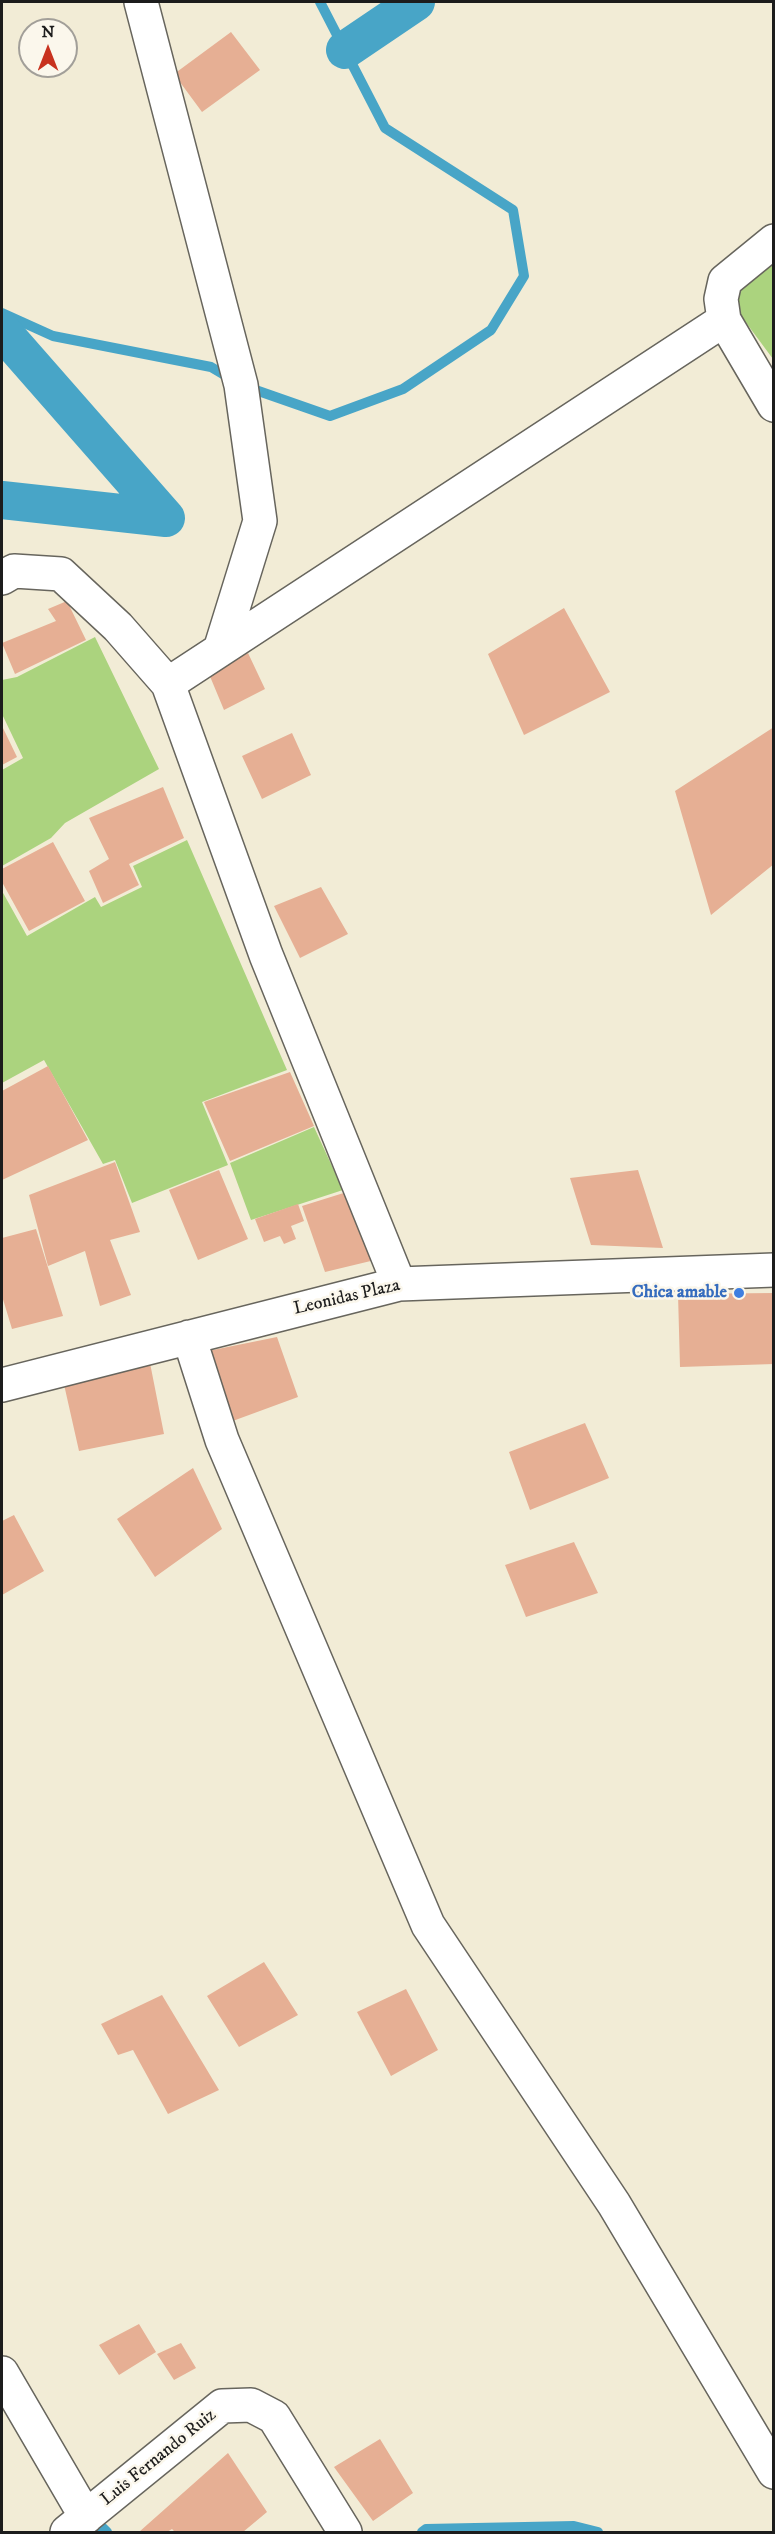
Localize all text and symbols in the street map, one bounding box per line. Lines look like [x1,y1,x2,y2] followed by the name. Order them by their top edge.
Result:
[18,18,78,78] north arrow
[41,22,55,42] text: N
[292,1275,402,1321] street label: Leonidas Plaza
[632,1282,727,1304] place label: Chica amable
[732,1286,746,1300] marker: Chica amable
[97,2405,221,2511] street label: Luis Fernando Ruiz

